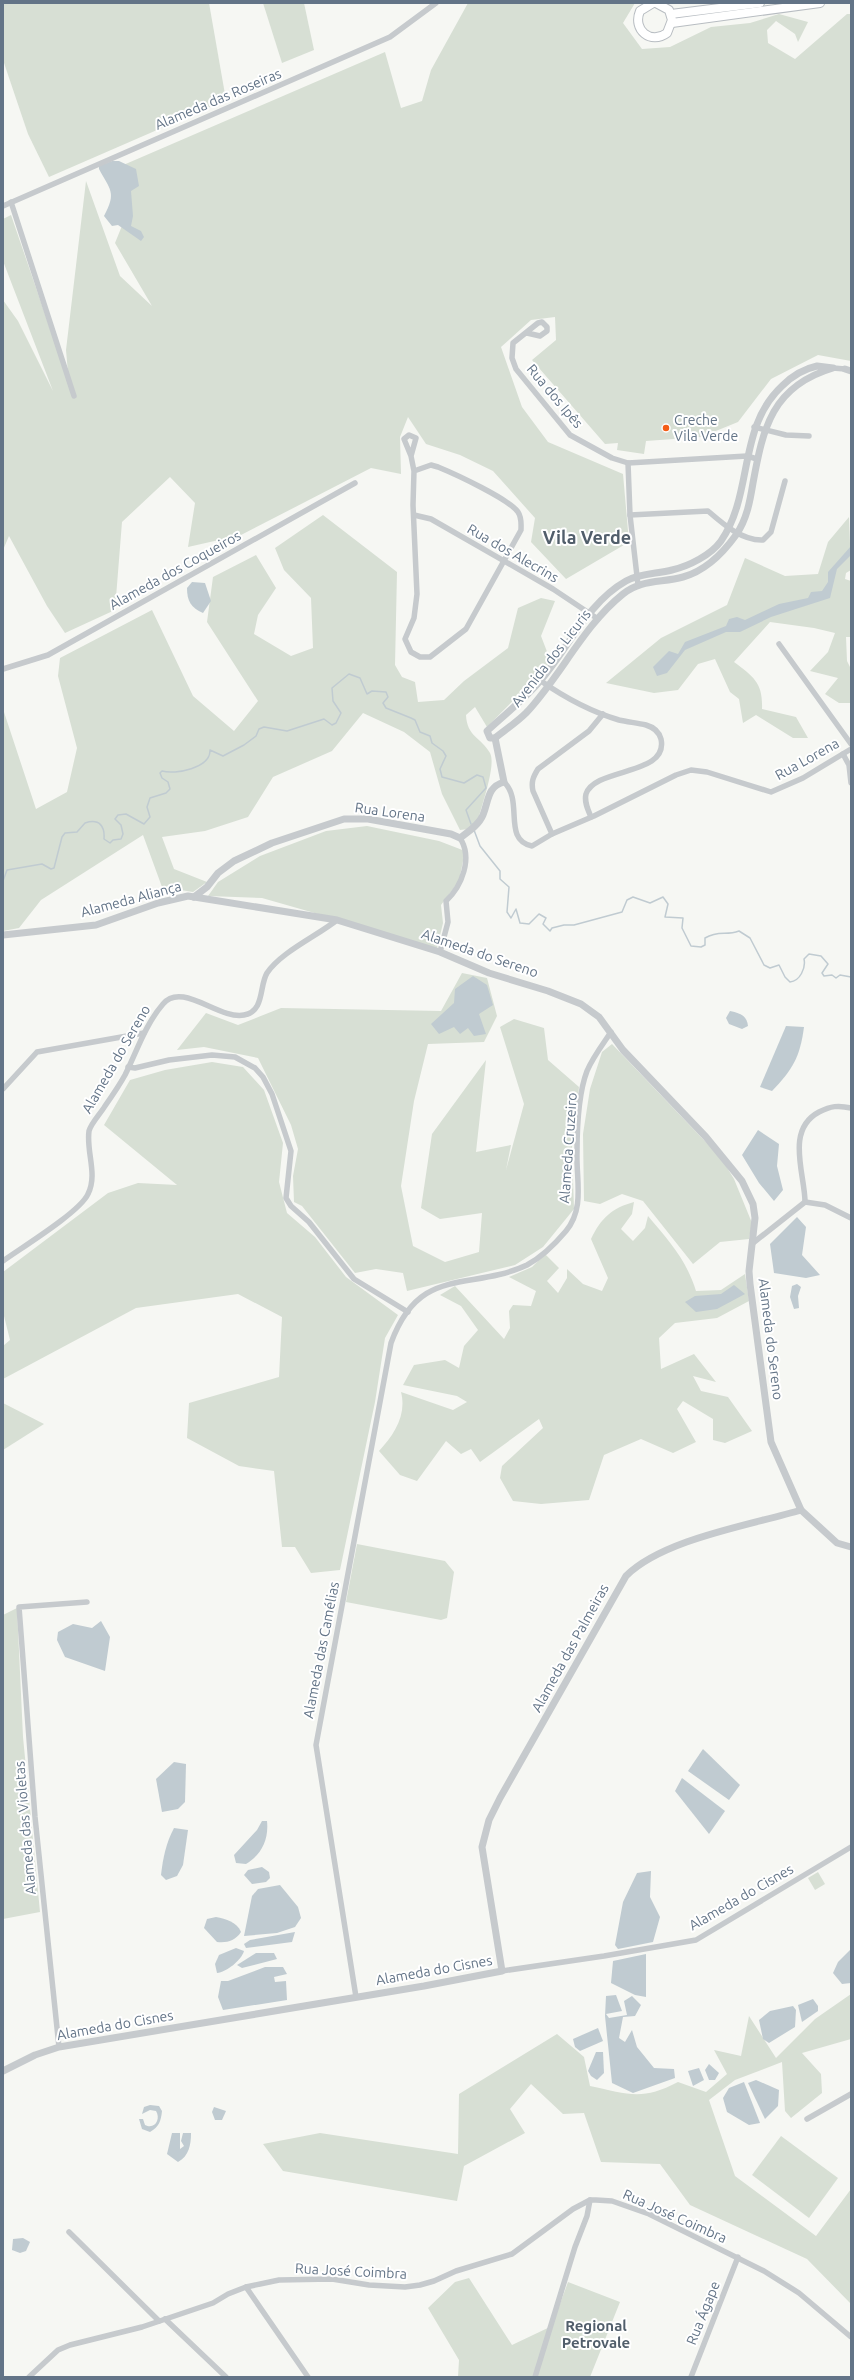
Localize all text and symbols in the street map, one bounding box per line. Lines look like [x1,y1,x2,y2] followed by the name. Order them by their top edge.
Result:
[152,65,284,133] street label: Alameda das Roseiras
[524,361,586,431] street label: Rua dos Ipês
[674,412,738,444] place label: Creche Vila Verde
[661,423,671,433] marker: Creche Vila Verde
[465,520,561,586] street label: Rua dos Alecrins
[107,527,243,613] street label: Alameda dos Coqueiros
[543,527,631,547] district label: Vila Verde
[508,606,594,710] street label: Avenida dos Licuris
[772,735,842,783] street label: Rua Lorena
[354,799,426,825] street label: Rua Lorena
[79,878,183,920] street label: Alameda Aliança
[420,926,540,980] street label: Alameda do Sereno
[79,1002,153,1116] street label: Alameda do Sereno
[556,1092,580,1204] street label: Alameda Cruzeiro
[756,1277,786,1401] street label: Alameda do Sereno
[300,1580,342,1720] street label: Alameda das Camélias
[528,1581,612,1715] street label: Alameda das Palmeiras
[11,1760,39,1896] street label: Alameda das Violetas
[686,1861,796,1933] street label: Alameda do Cisnes
[375,1952,493,1988] street label: Alameda do Cisnes
[56,2007,174,2043] street label: Alameda do Cisnes
[621,2186,729,2246] street label: Rua José Coimbra
[295,2260,407,2282] street label: Rua José Coimbra
[682,2278,723,2347] street label: Rua Ágape
[562,2317,630,2351] district label: Regional Petrovale

